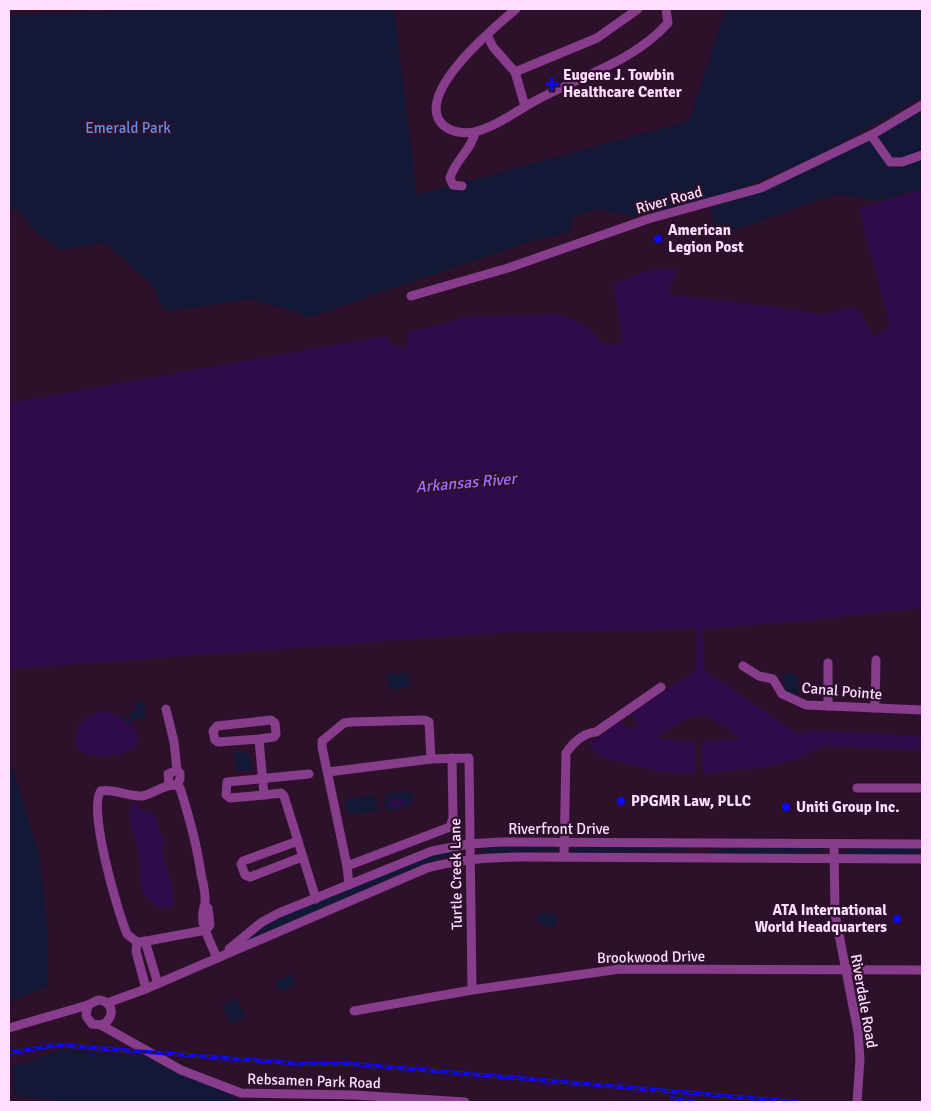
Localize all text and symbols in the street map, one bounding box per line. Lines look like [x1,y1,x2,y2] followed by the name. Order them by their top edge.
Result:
[563,66,682,101] place label: Eugene J. Towbin Healthcare Center
[545,77,559,91] marker: Eugene J. Towbin Healthcare Center
[85,119,171,137] park label: Emerald Park
[634,182,704,217] street label: River Road
[668,221,744,256] place label: American Legion Post
[652,233,664,245] marker: American Legion Post
[415,468,519,497] water label: Arkansas River
[801,679,883,703] street label: Canal Pointe
[631,792,751,810] place label: PPGMR Law, PLLC
[615,795,627,807] marker: PPGMR Law, PLLC
[796,798,899,816] place label: Uniti Group Inc.
[780,801,792,813] marker: Uniti Group Inc.
[446,818,466,930] street label: Turtle Creek Lane
[508,820,610,838] street label: Riverfront Drive
[755,901,887,936] place label: ATA International World Headquarters
[891,913,903,925] marker: ATA International World Headquarters
[597,947,705,967] street label: Brookwood Drive
[847,953,881,1049] street label: Riverdale Road
[247,1070,381,1092] street label: Rebsamen Park Road

